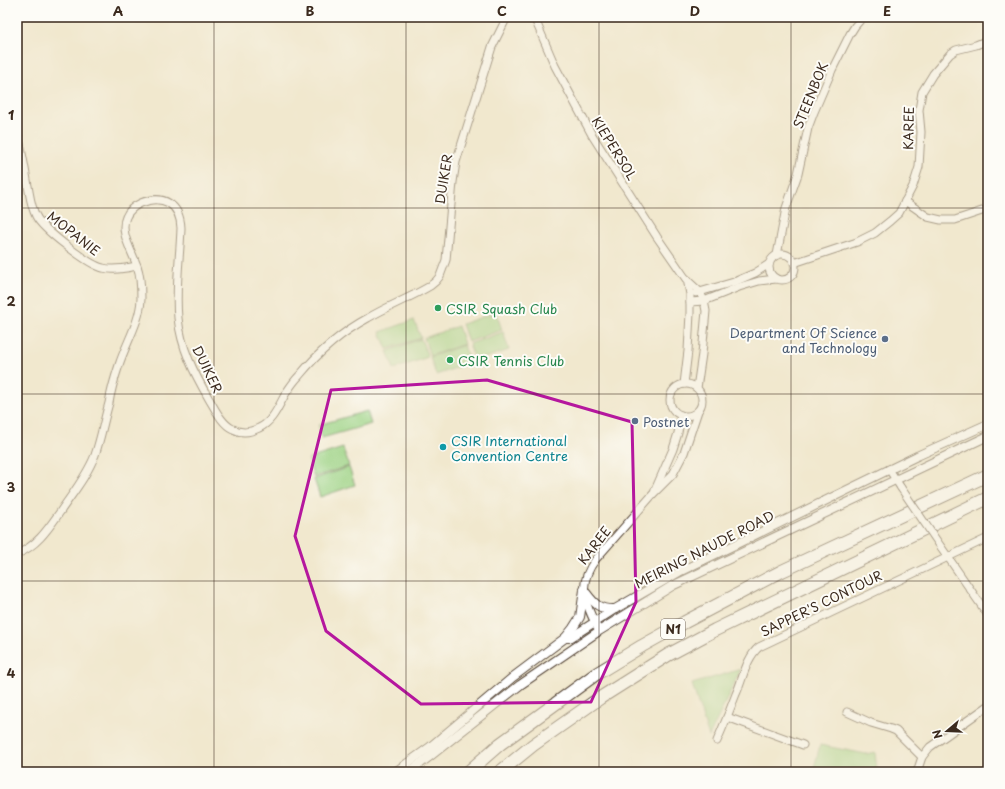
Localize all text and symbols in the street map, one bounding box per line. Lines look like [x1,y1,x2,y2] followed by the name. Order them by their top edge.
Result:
[113,1,123,20] text: A
[306,1,315,20] text: B
[497,1,507,20] text: C
[690,1,700,20] text: D
[883,1,891,20] text: E
[788,59,832,131] street label: STEENBOK
[8,105,14,124] text: 1
[898,106,918,150] street label: KAREE
[588,112,642,184] street label: KIEPERSOL
[430,152,456,206] street label: DUIKER
[44,206,104,260] street label: MOPANIE
[6,291,16,310] text: 2
[446,299,557,318] place label: CSIR Squash Club
[433,303,443,313] marker: CSIR Squash Club
[730,323,877,357] place label: Department Of Science and Technology
[880,334,890,344] marker: Department Of Science and Technology
[188,342,228,396] street label: DUIKER
[458,351,564,370] place label: CSIR Tennis Club
[445,355,455,365] marker: CSIR Tennis Club
[643,412,689,431] place label: Postnet
[630,416,640,426] marker: Postnet
[451,431,568,465] place label: CSIR International Convention Centre
[438,442,448,452] marker: CSIR International Convention Centre
[7,477,16,496] text: 3
[631,505,777,593] street label: MEIRING NAUDE ROAD
[573,522,615,568] street label: KAREE
[757,565,885,641] street label: SAPPER'S CONTOUR
[661,619,685,639] road number: N1
[7,663,16,682] text: 4
[927,711,967,751] north arrow
[928,727,947,741] text: N

